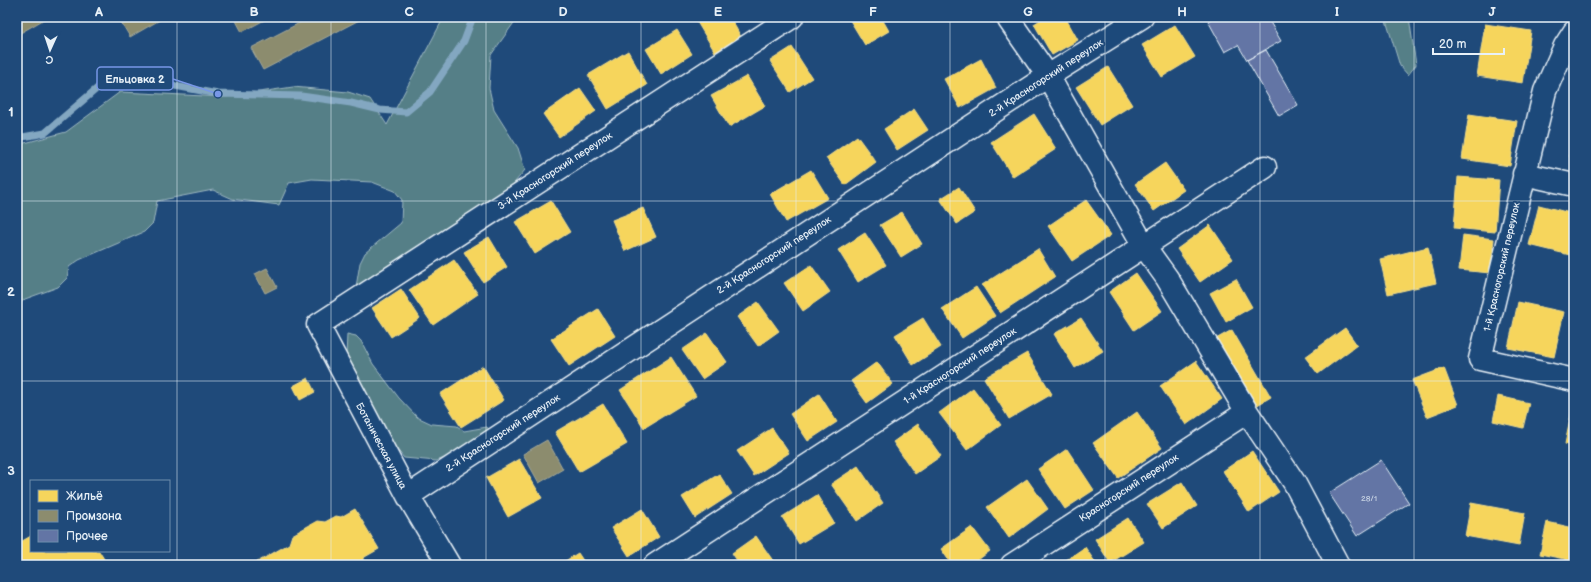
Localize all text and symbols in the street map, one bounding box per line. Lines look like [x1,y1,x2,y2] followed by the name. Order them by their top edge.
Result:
[94,4,103,20] text: A
[249,4,259,20] text: B
[404,4,414,20] text: C
[558,4,568,20] text: D
[714,4,723,20] text: E
[869,4,877,20] text: F
[1023,4,1033,20] text: G
[1177,4,1187,20] text: H
[1335,4,1339,20] text: I
[1488,4,1496,20] text: J
[30,30,70,70] north arrow
[1433,30,1504,56] scale bar
[987,36,1106,119] street label: 2-й Красногорский переулок
[1439,37,1466,52] text: 20 m
[45,53,54,66] text: С
[97,67,173,90] callout: Ельцовка 2
[105,73,165,86] text: Ельцовка 2
[8,104,14,120] text: 1
[495,129,615,213] street label: 3-й Красногорский переулок
[1481,201,1523,333] street label: 1-й Красногорский переулок
[715,213,834,296] street label: 2-й Красногорский переулок
[7,284,15,300] text: 2
[901,325,1019,407] street label: 1-й Красногорский переулок
[444,391,563,474] street label: 2-й Красногорский переулок
[353,401,409,491] street label: Ботаническая улица
[1077,451,1181,525] street label: Красногорский переулок
[7,463,15,479] text: 3
[30,480,170,552] legend
[66,489,103,504] text: Жильё
[1361,494,1377,503] house number: 28/1
[66,509,122,524] text: Промзона
[66,529,108,544] text: Прочее

